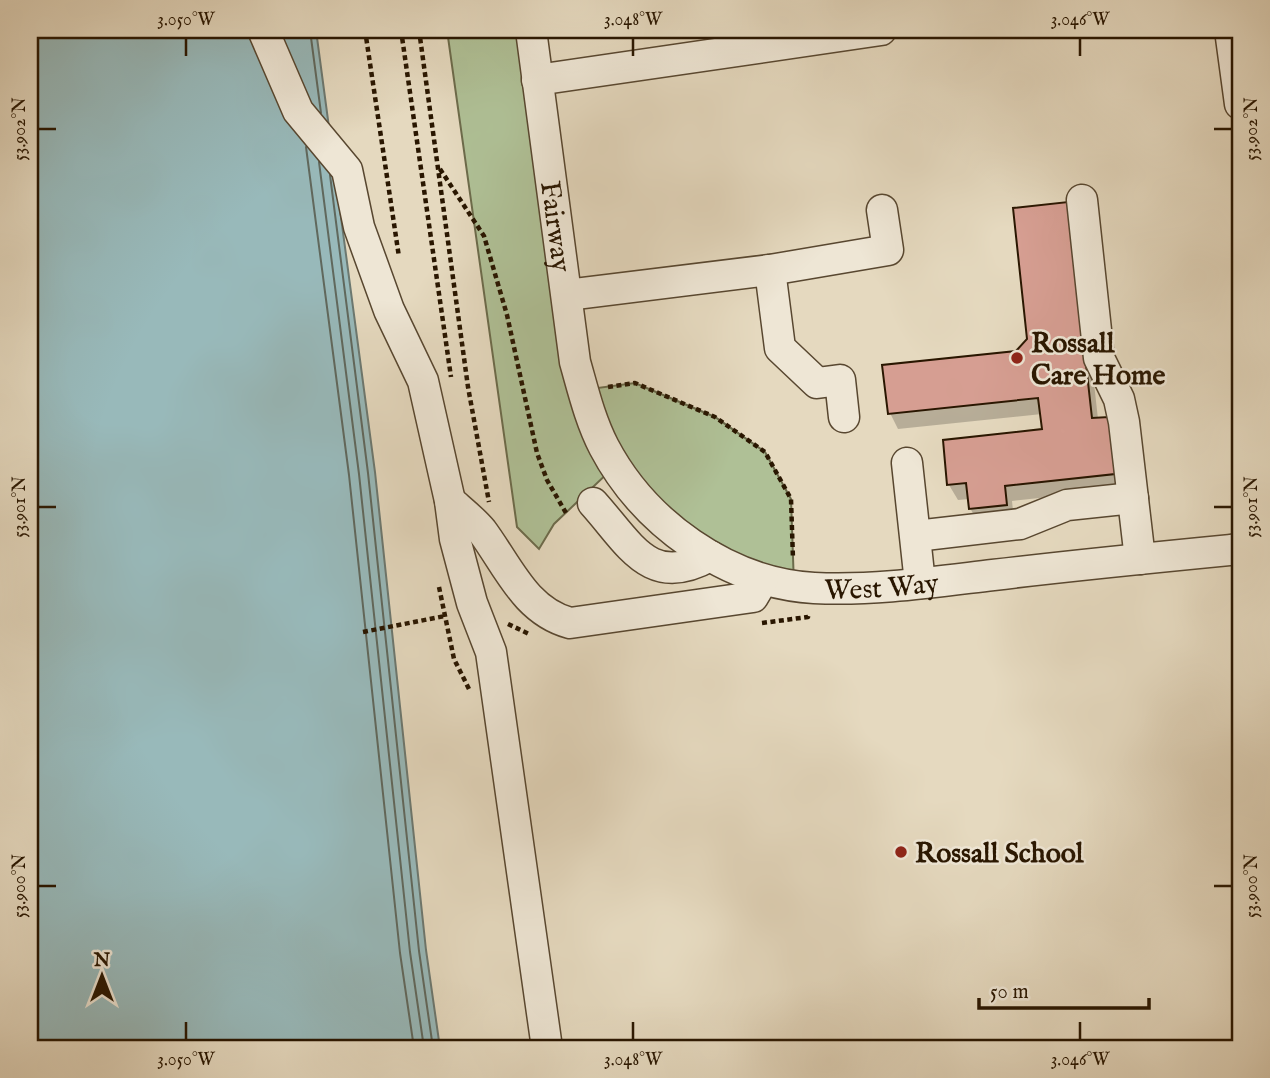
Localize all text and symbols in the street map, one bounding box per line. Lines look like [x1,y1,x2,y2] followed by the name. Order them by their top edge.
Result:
[157,9,216,32] text: 3.050°W
[604,9,663,32] text: 3.048°W
[1051,9,1110,32] text: 3.046°W
[9,97,32,161] text: 53.902°N
[1241,97,1264,161] text: 53.902°N
[531,179,578,274] street label: Fairway
[1031,327,1166,394] place label: Rossall Care Home
[1009,350,1025,366] marker: Rossall Care Home
[9,476,32,538] text: 53.901°N
[1241,476,1264,538] text: 53.901°N
[824,567,941,609] street label: West Way
[915,837,1085,872] place label: Rossall School
[893,844,909,860] marker: Rossall School
[9,854,32,918] text: 53.900°N
[1241,854,1264,918] text: 53.900°N
[66,942,136,1012] north arrow
[93,949,111,973] text: N
[979,966,1149,1010] scale bar
[990,979,1029,1006] text: 50 m
[157,1049,216,1072] text: 3.050°W
[604,1049,663,1072] text: 3.048°W
[1051,1049,1110,1072] text: 3.046°W

